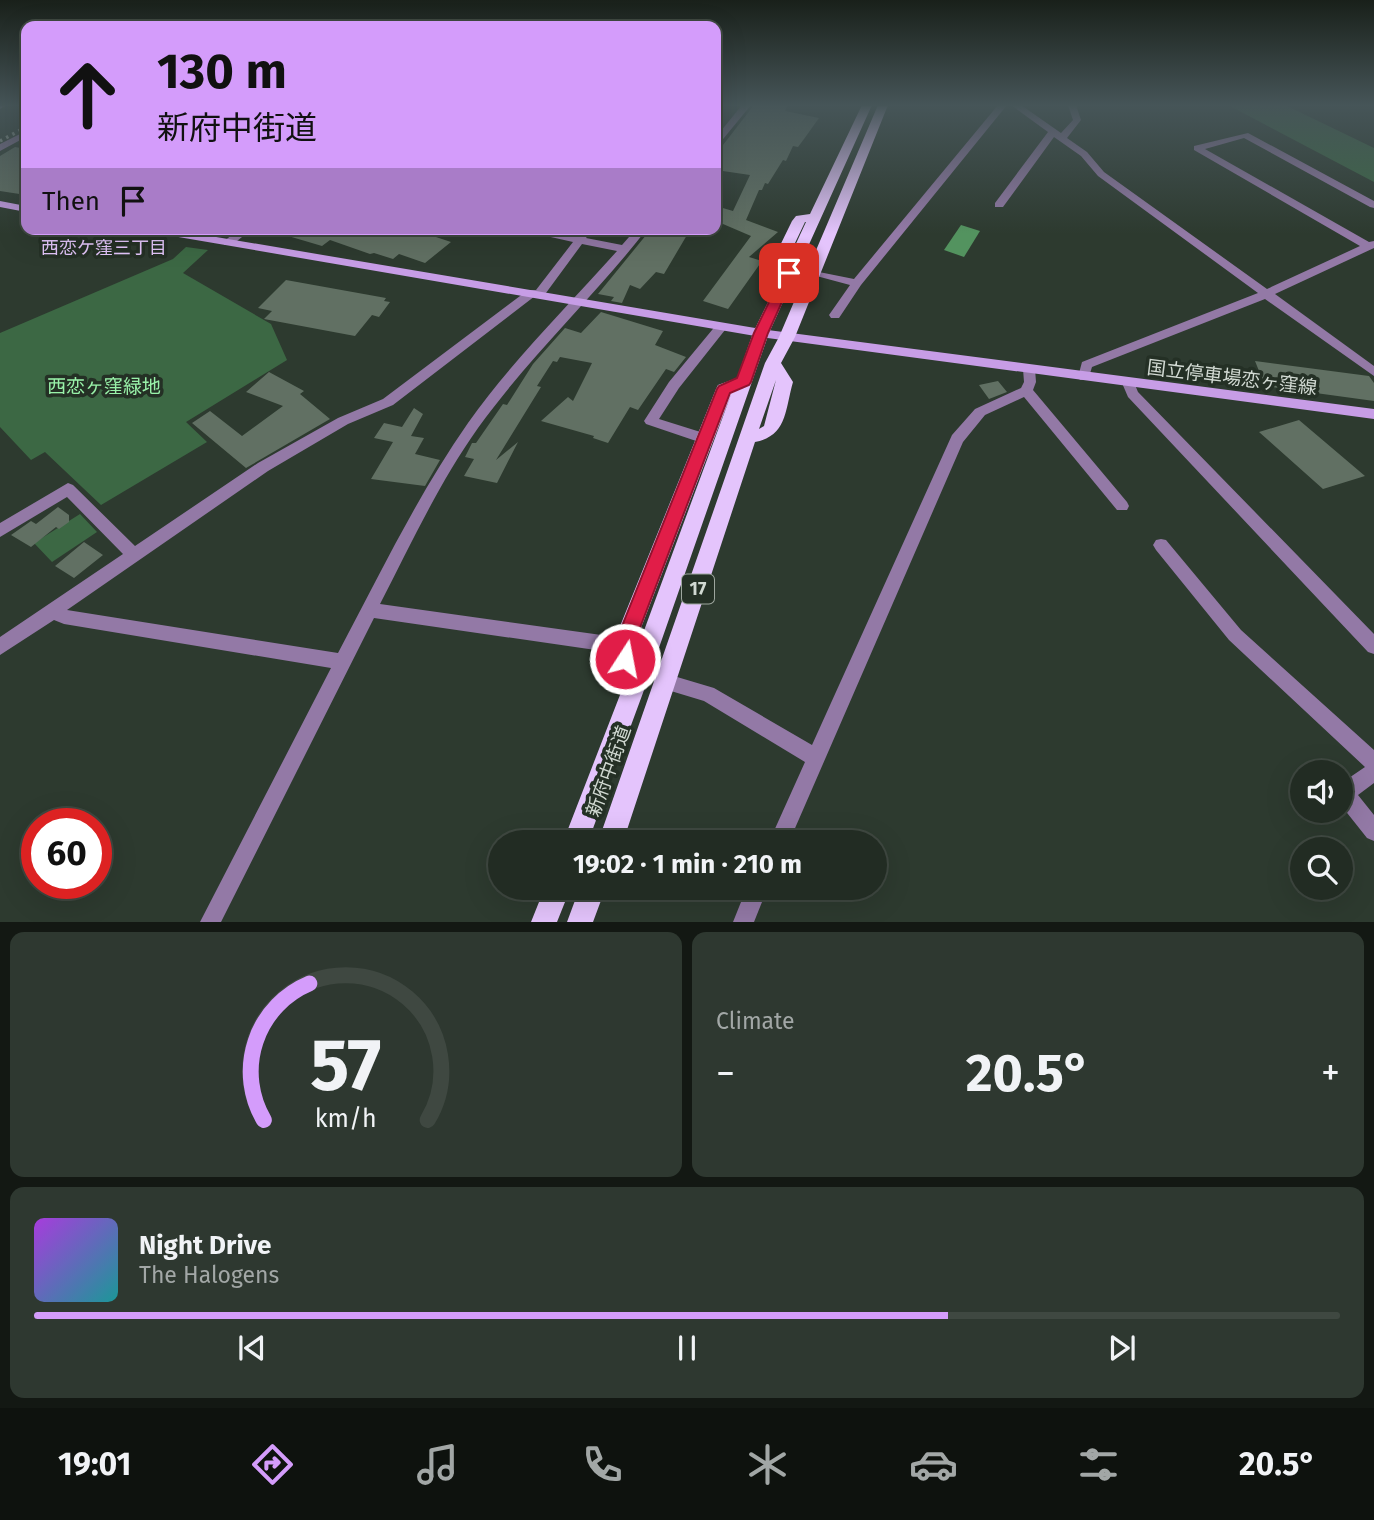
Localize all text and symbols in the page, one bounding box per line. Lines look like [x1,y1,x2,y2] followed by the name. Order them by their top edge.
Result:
[157,42,287,101] text: 130 m
[42,49,133,140] icon: ahead
[157,109,317,147] text: 新府中街道
[114,182,152,220] icon: arrive
[42,186,100,217] text: Then
[41,237,167,259] district label: 西恋ケ窪三丁目
[759,243,819,303] pin
[770,254,808,292] icon: arrive
[1146,356,1318,399] street label: 国立停車場恋ヶ窪線
[47,375,161,398] park label: 西恋ヶ窪緑地
[682,574,714,604] road number: 17
[588,622,662,696] position arrow
[581,723,636,820] street label: 新府中街道
[1290,760,1353,900] map controls
[1290,760,1353,823] button: sound
[21,808,112,899] speed limit sign: 60
[1290,837,1353,900] button: search
[573,849,802,880] text: 19:02 · 1 min · 210 m
[716,1007,795,1035] text: Climate
[310,1023,382,1110] text: 57
[966,1042,1090,1105] text: 20.5°
[716,1050,735,1096] text: −
[1321,1050,1340,1096] text: +
[315,1104,377,1134] text: km/h
[139,1230,271,1261] text: Night Drive
[139,1261,279,1289] text: The Halogens
[233,1329,271,1367] icon: previous
[668,1329,706,1367] icon: pause
[1103,1329,1141,1367] icon: next
[248,1440,297,1489] icon: directions
[413,1440,462,1489] icon: music
[578,1440,627,1489] icon: phone
[743,1440,792,1489] icon: climate
[909,1440,958,1489] icon: car
[1074,1440,1123,1489] icon: filters
[58,1445,131,1483] text: 19:01
[1239,1445,1316,1483] text: 20.5°

